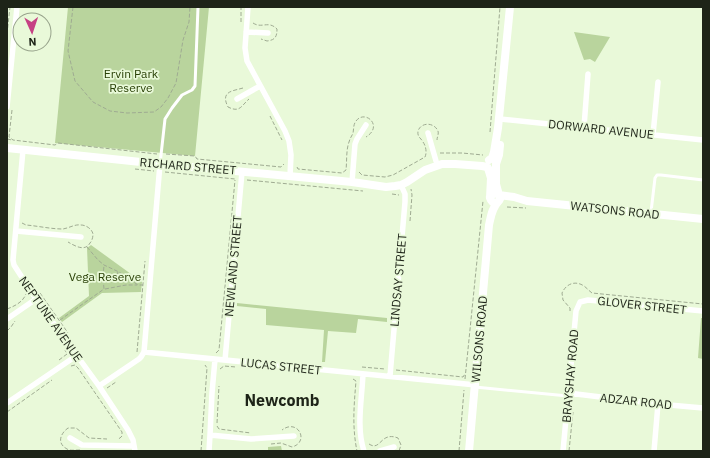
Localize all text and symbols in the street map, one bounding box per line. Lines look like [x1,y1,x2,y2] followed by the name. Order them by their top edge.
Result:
[12,12,52,52] north arrow
[28,35,37,49] text: N
[104,66,159,95] park label: Ervin Park Reserve
[547,116,655,142] street label: DORWARD AVENUE
[139,154,237,178] street label: RICHARD STREET
[570,198,660,222] street label: WATSONS ROAD
[221,215,245,317] street label: NEWLAND STREET
[386,233,410,327] street label: LINDSAY STREET
[69,269,142,284] park label: Vega Reserve
[16,273,86,365] street label: NEPTUNE AVENUE
[597,293,687,317] street label: GLOVER STREET
[468,295,490,383] street label: WILSONS ROAD
[558,329,582,423] street label: BRAYSHAY ROAD
[240,354,322,378] street label: LUCAS STREET
[244,390,320,410] district label: Newcomb
[599,390,673,412] street label: ADZAR ROAD

